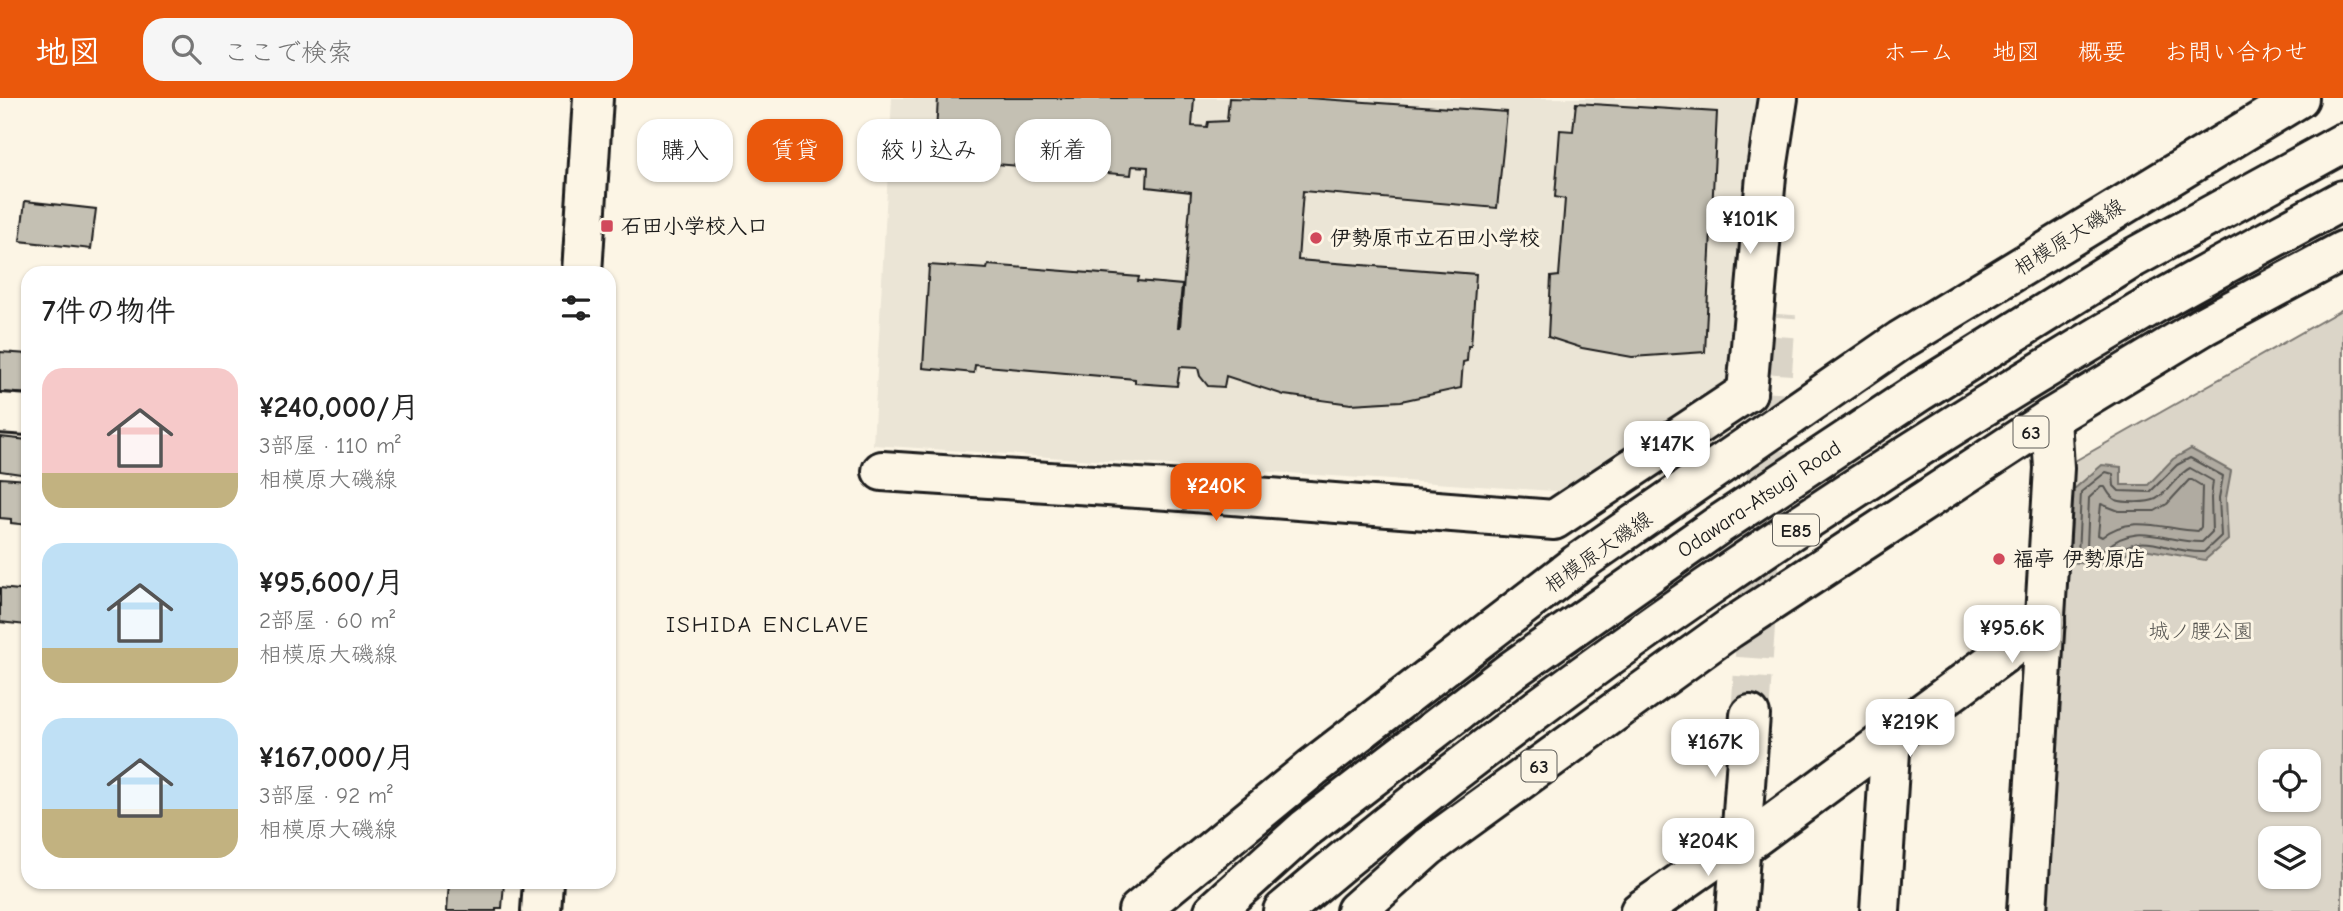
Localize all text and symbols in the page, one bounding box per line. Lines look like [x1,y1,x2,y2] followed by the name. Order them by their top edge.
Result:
[143,18,633,81] search box
[167,30,205,68] icon: search
[35,33,101,71] text: 地図
[223,38,353,68] text: ここで検索
[1883,38,1954,66] text: ホーム
[1992,38,2040,66] text: 地図
[2078,38,2126,66] text: 概要
[2164,38,2308,66] text: お問い合わせ
[637,119,733,182] chip: 購入
[747,119,843,182] chip: 賃貸
[857,119,1001,182] chip: 絞り込み
[1015,119,1111,182] chip: 新着
[2009,193,2129,281] street label: 相模原大磯線
[1701,197,1799,256] pin: ¥101K
[1722,205,1778,232] text: ¥101K
[621,214,768,238] place label: 石田小学校入口
[599,218,615,234] marker: 石田小学校入口
[1330,226,1540,250] place label: 伊勢原市立石田小学校
[1308,230,1324,246] marker: 伊勢原市立石田小学校
[557,289,595,327] icon: filters
[42,294,176,329] text: 7件の物件
[259,390,419,425] text: ¥240,000/月
[98,396,182,480] icon: home
[2014,416,2048,448] road number: 63
[1618,422,1716,481] pin: ¥147K
[1640,430,1694,457] text: ¥147K
[259,432,401,459] text: 3部屋 · 110 m²
[1673,435,1845,563] street label: Odawara-Atsugi Road
[1167,464,1265,523] pin: ¥240K
[259,466,397,493] text: 相模原大磯線
[1187,472,1245,499] text: ¥240K
[1540,506,1656,598] street label: 相模原大磯線
[1773,514,1819,546] road number: E85
[2013,547,2146,571] place label: 福亭 伊勢原店
[1991,551,2007,567] marker: 福亭 伊勢原店
[259,565,404,600] text: ¥95,600/月
[98,571,182,655] icon: home
[1955,606,2069,665] pin: ¥95.6K
[259,607,395,634] text: 2部屋 · 60 m²
[666,611,870,638] district label: ISHIDA ENCLAVE
[1980,614,2044,641] text: ¥95.6K
[2149,619,2254,643] park label: 城ノ腰公園
[259,641,397,668] text: 相模原大磯線
[1861,700,1959,759] pin: ¥219K
[1882,708,1938,735] text: ¥219K
[1666,720,1764,779] pin: ¥167K
[1687,728,1743,755] text: ¥167K
[259,740,415,775] text: ¥167,000/月
[98,746,182,830] icon: home
[2258,749,2321,889] map controls
[2258,749,2321,812] button: locate
[1522,750,1556,782] road number: 63
[259,782,393,809] text: 3部屋 · 92 m²
[259,816,397,843] text: 相模原大磯線
[1659,818,1757,878] pin: ¥204K
[2258,826,2321,889] button: layers
[1678,827,1738,854] text: ¥204K

